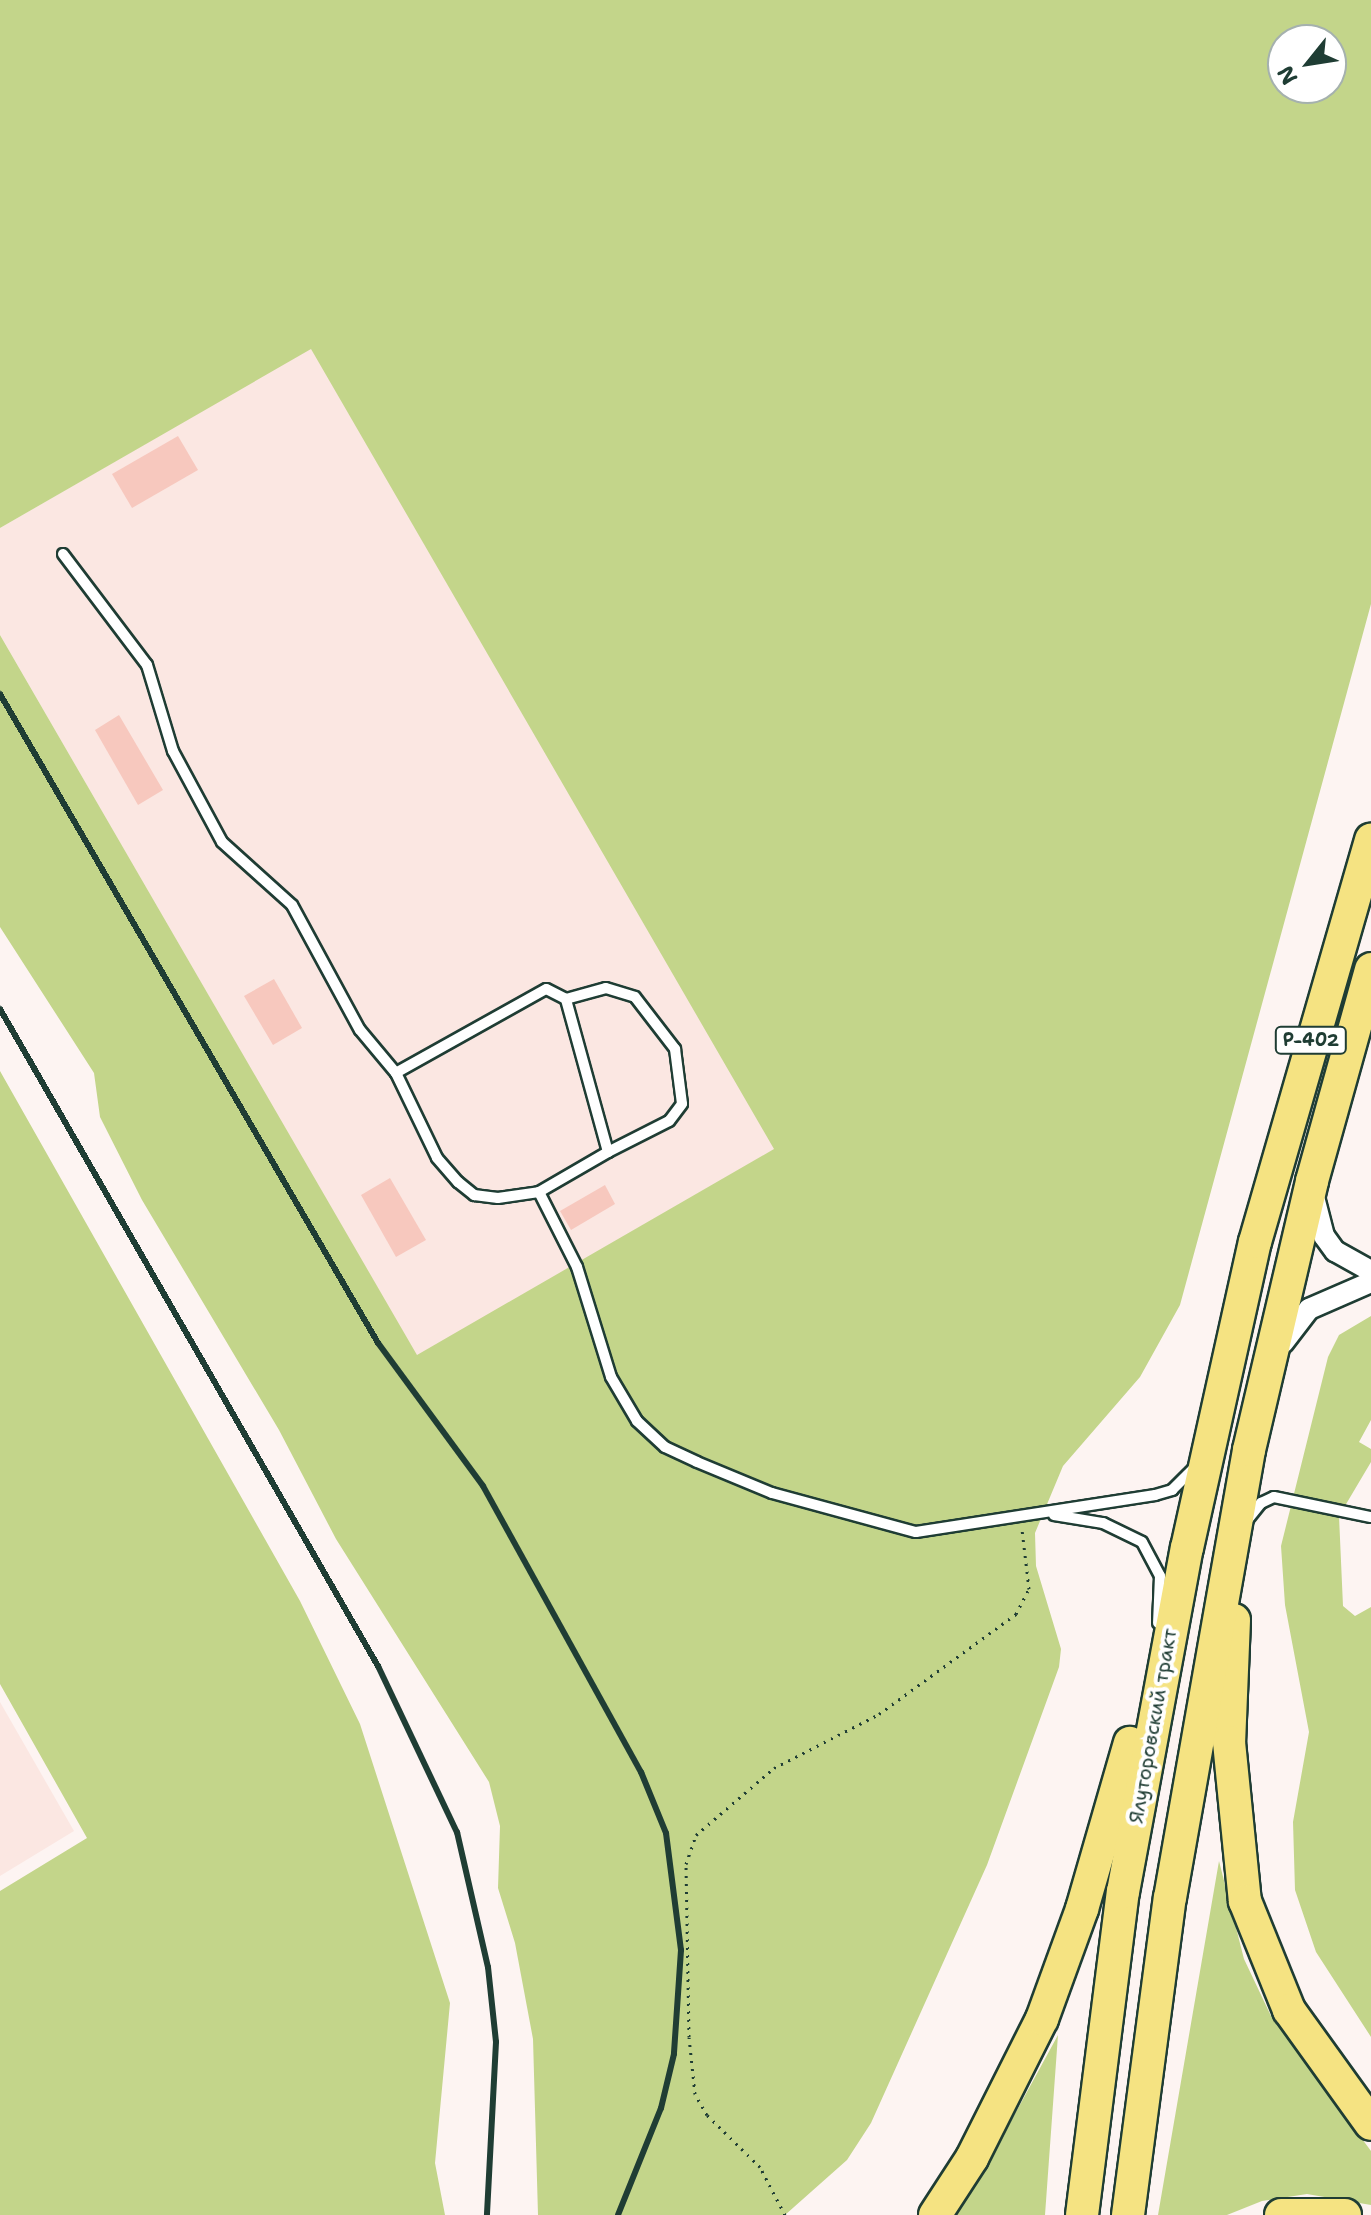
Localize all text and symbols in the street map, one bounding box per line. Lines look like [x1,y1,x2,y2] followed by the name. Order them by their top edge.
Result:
[1267,24,1347,104] north arrow
[1271,60,1304,90] text: N
[1273,1026,1349,1054] road number: Р-402
[1124,1627,1182,1825] street label: Ялуторовский тракт

